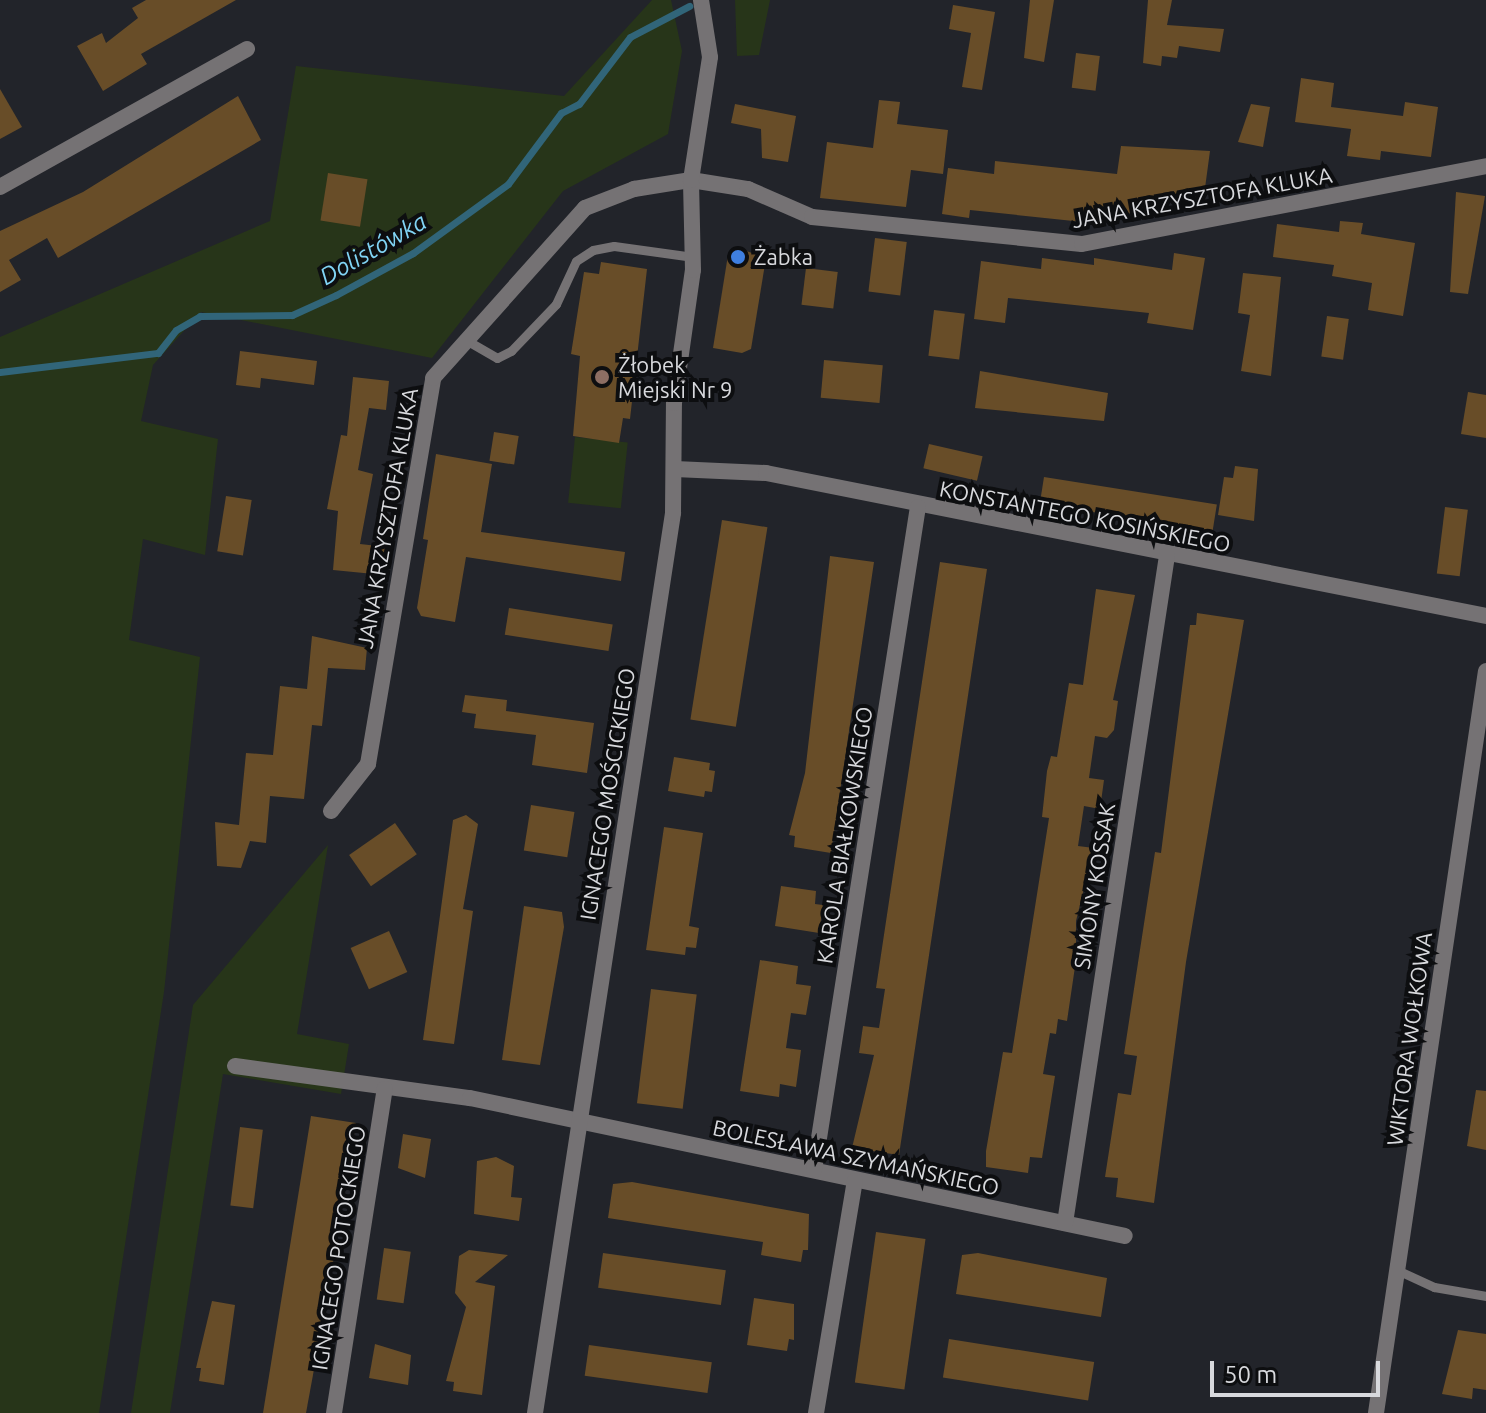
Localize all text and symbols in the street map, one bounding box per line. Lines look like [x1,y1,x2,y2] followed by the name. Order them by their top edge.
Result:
[1070,161,1334,233] street label: JANA KRZYSZTOFA KLUKA
[315,207,431,291] water label: Dolistówka
[754,244,813,270] place label: Żabka
[729,248,747,266] marker: Żabka
[618,351,732,402] place label: Żłobek Miejski Nr 9
[593,368,611,386] marker: Żłobek Miejski Nr 9
[351,386,423,650] street label: JANA KRZYSZTOFA KLUKA
[937,475,1233,557] street label: KONSTANTEGO KOSIŃSKIEGO
[574,666,640,922] street label: IGNACEGO MOŚCICKIEGO
[811,704,877,966] street label: KAROLA BIAŁKOWSKIEGO
[1068,801,1120,971] street label: SIMONY KOSSAK
[1381,930,1437,1148] street label: WIKTORA WOŁKOWA
[710,1114,1002,1200] street label: BOLESŁAWA SZYMAŃSKIEGO
[306,1124,370,1372] street label: IGNACEGO POTOCKIEGO
[1214,1345,1384,1395] scale bar
[1224,1361,1277,1388] text: 50 m

